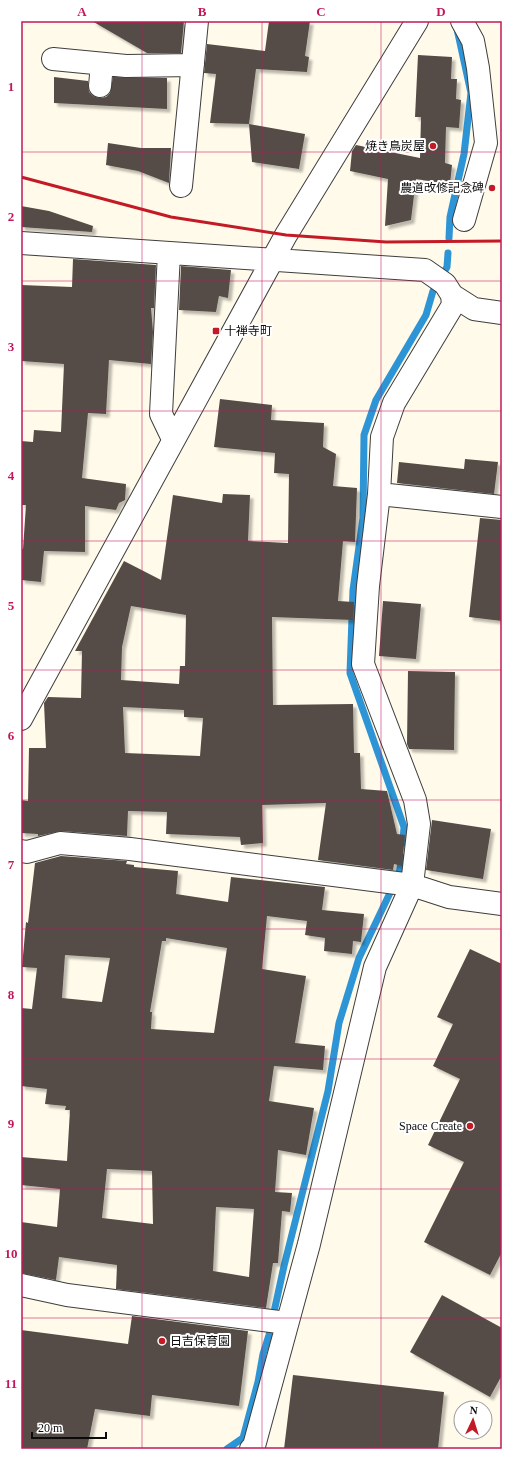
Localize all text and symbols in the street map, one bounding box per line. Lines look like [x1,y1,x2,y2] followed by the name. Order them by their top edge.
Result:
[77,4,87,19] text: A
[198,4,207,19] text: B
[316,4,326,19] text: C
[436,4,446,19] text: D
[8,79,14,94] text: 1
[365,139,425,153] place label: 焼き鳥炭屋
[428,141,438,151] marker: 焼き鳥炭屋
[400,181,484,195] place label: 農道改修記念碑
[487,183,497,193] marker: 農道改修記念碑
[8,209,14,224] text: 2
[224,324,272,338] place label: 十禅寺町
[211,326,221,336] marker: 十禅寺町
[8,339,15,354] text: 3
[8,468,15,483] text: 4
[8,598,15,613] text: 5
[8,728,15,743] text: 6
[8,857,15,872] text: 7
[8,987,15,1002] text: 8
[8,1116,15,1131] text: 9
[399,1119,462,1133] place label: Space Create
[465,1121,475,1131] marker: Space Create
[5,1246,18,1261] text: 10
[170,1334,230,1348] place label: 日吉保育園
[157,1336,167,1346] marker: 日吉保育園
[5,1376,17,1391] text: 11
[453,1400,493,1440] north arrow
[469,1404,478,1416] text: N
[32,1414,106,1440] scale bar
[38,1421,63,1435] text: 20 m

